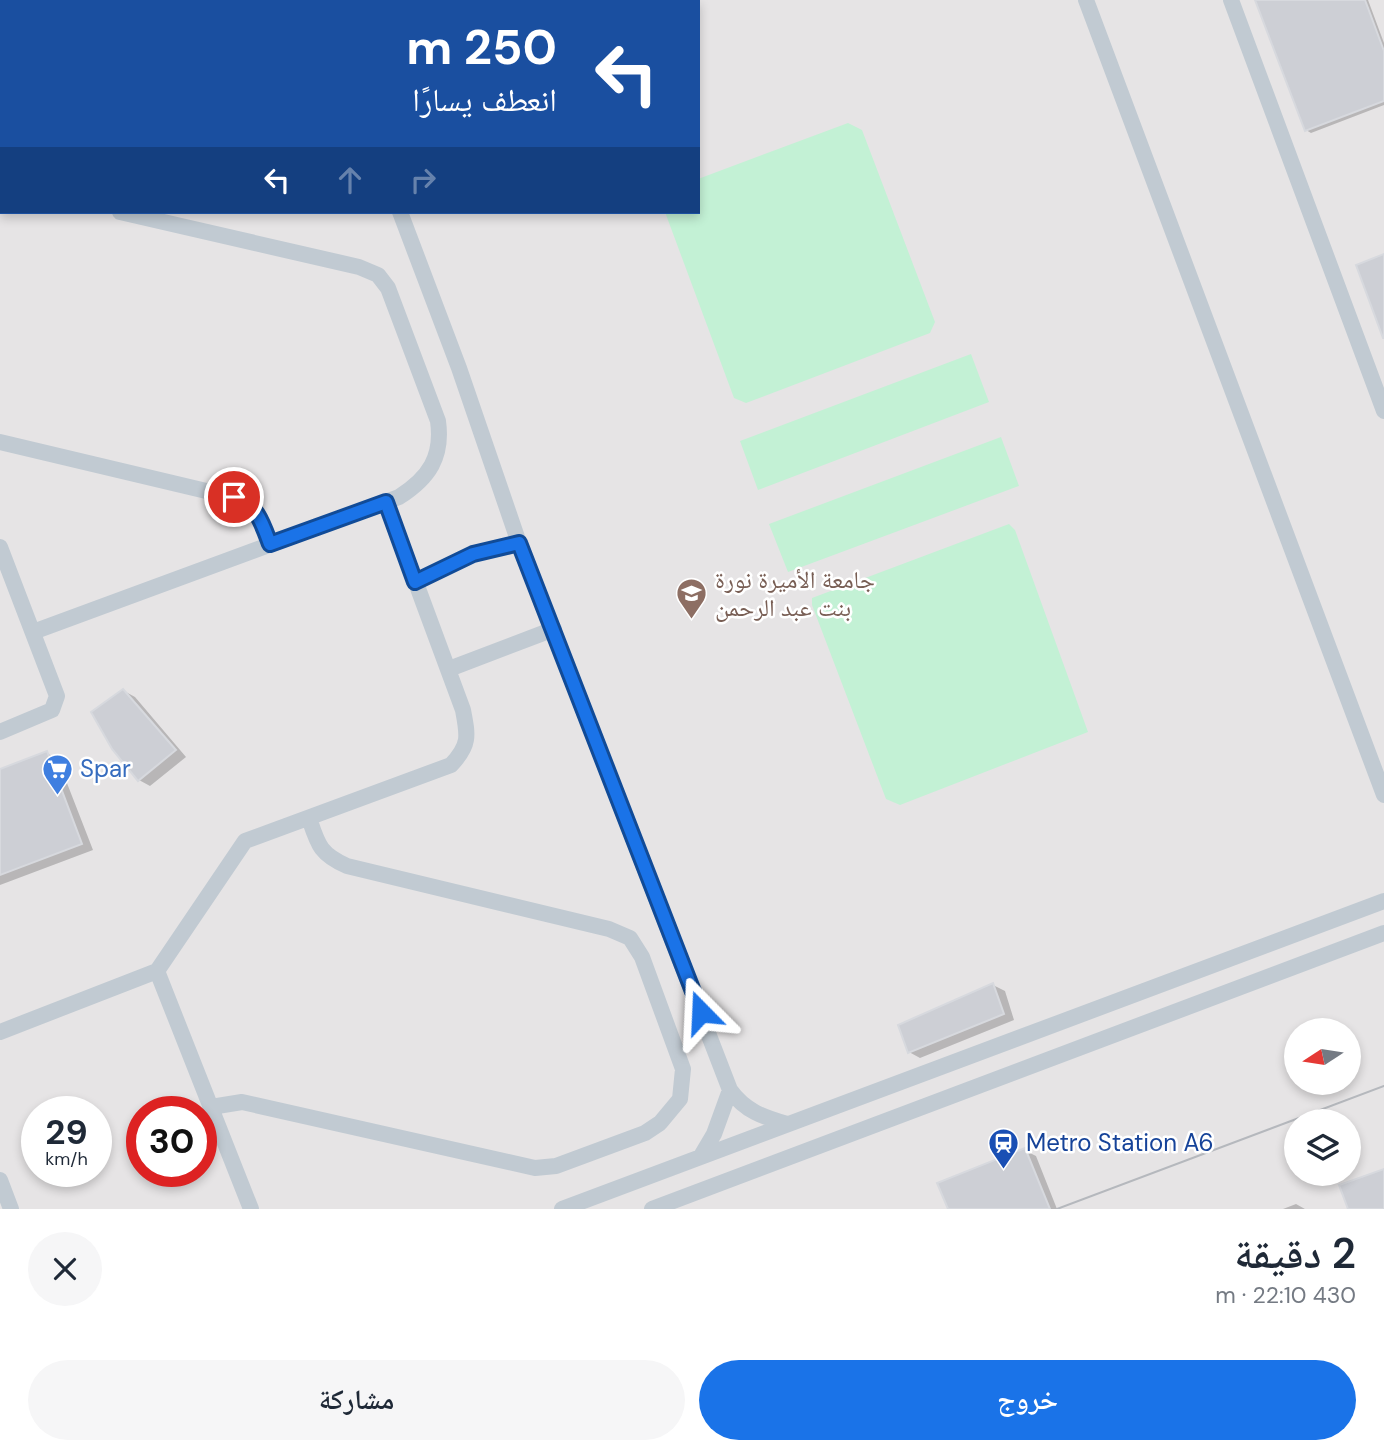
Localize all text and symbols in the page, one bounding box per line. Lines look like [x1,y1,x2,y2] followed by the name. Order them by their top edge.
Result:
[406,15,557,79] text: 250 m
[581,28,672,119] icon: left
[412,79,557,121] text: انعطف يسارًا
[258,161,296,199] icon: left
[331,161,369,199] icon: ahead
[404,161,442,199] icon: right
[204,467,264,527] pin
[215,478,253,516] icon: arrive
[715,564,875,623] place label: جامعة الأميرة نورة بنت عبد الرحمن
[675,577,709,621] school or university icon: جامعة الأميرة نورة بنت عبد الرحمن
[40,752,74,796] supermarket icon: Spar
[80,753,131,784] place label: Spar
[664,975,738,1049] position arrow
[1284,1018,1362,1096] north arrow
[1284,1018,1361,1186] map controls
[126,1096,217,1187] speed limit sign: 30
[45,1109,88,1155] text: 29
[1284,1109,1361,1186] button: layers
[986,1126,1020,1170] station icon: Metro Station A6
[1026,1127,1214,1158] place label: Metro Station A6
[45,1147,88,1171] text: km/h
[1234,1226,1356,1281] text: 2 دقيقة
[28,1232,102,1306] button: close
[1215,1280,1356,1310] text: 430 m · 22:10
[28,1360,685,1440] button: مشاركة
[699,1360,1356,1440] button: خروج

